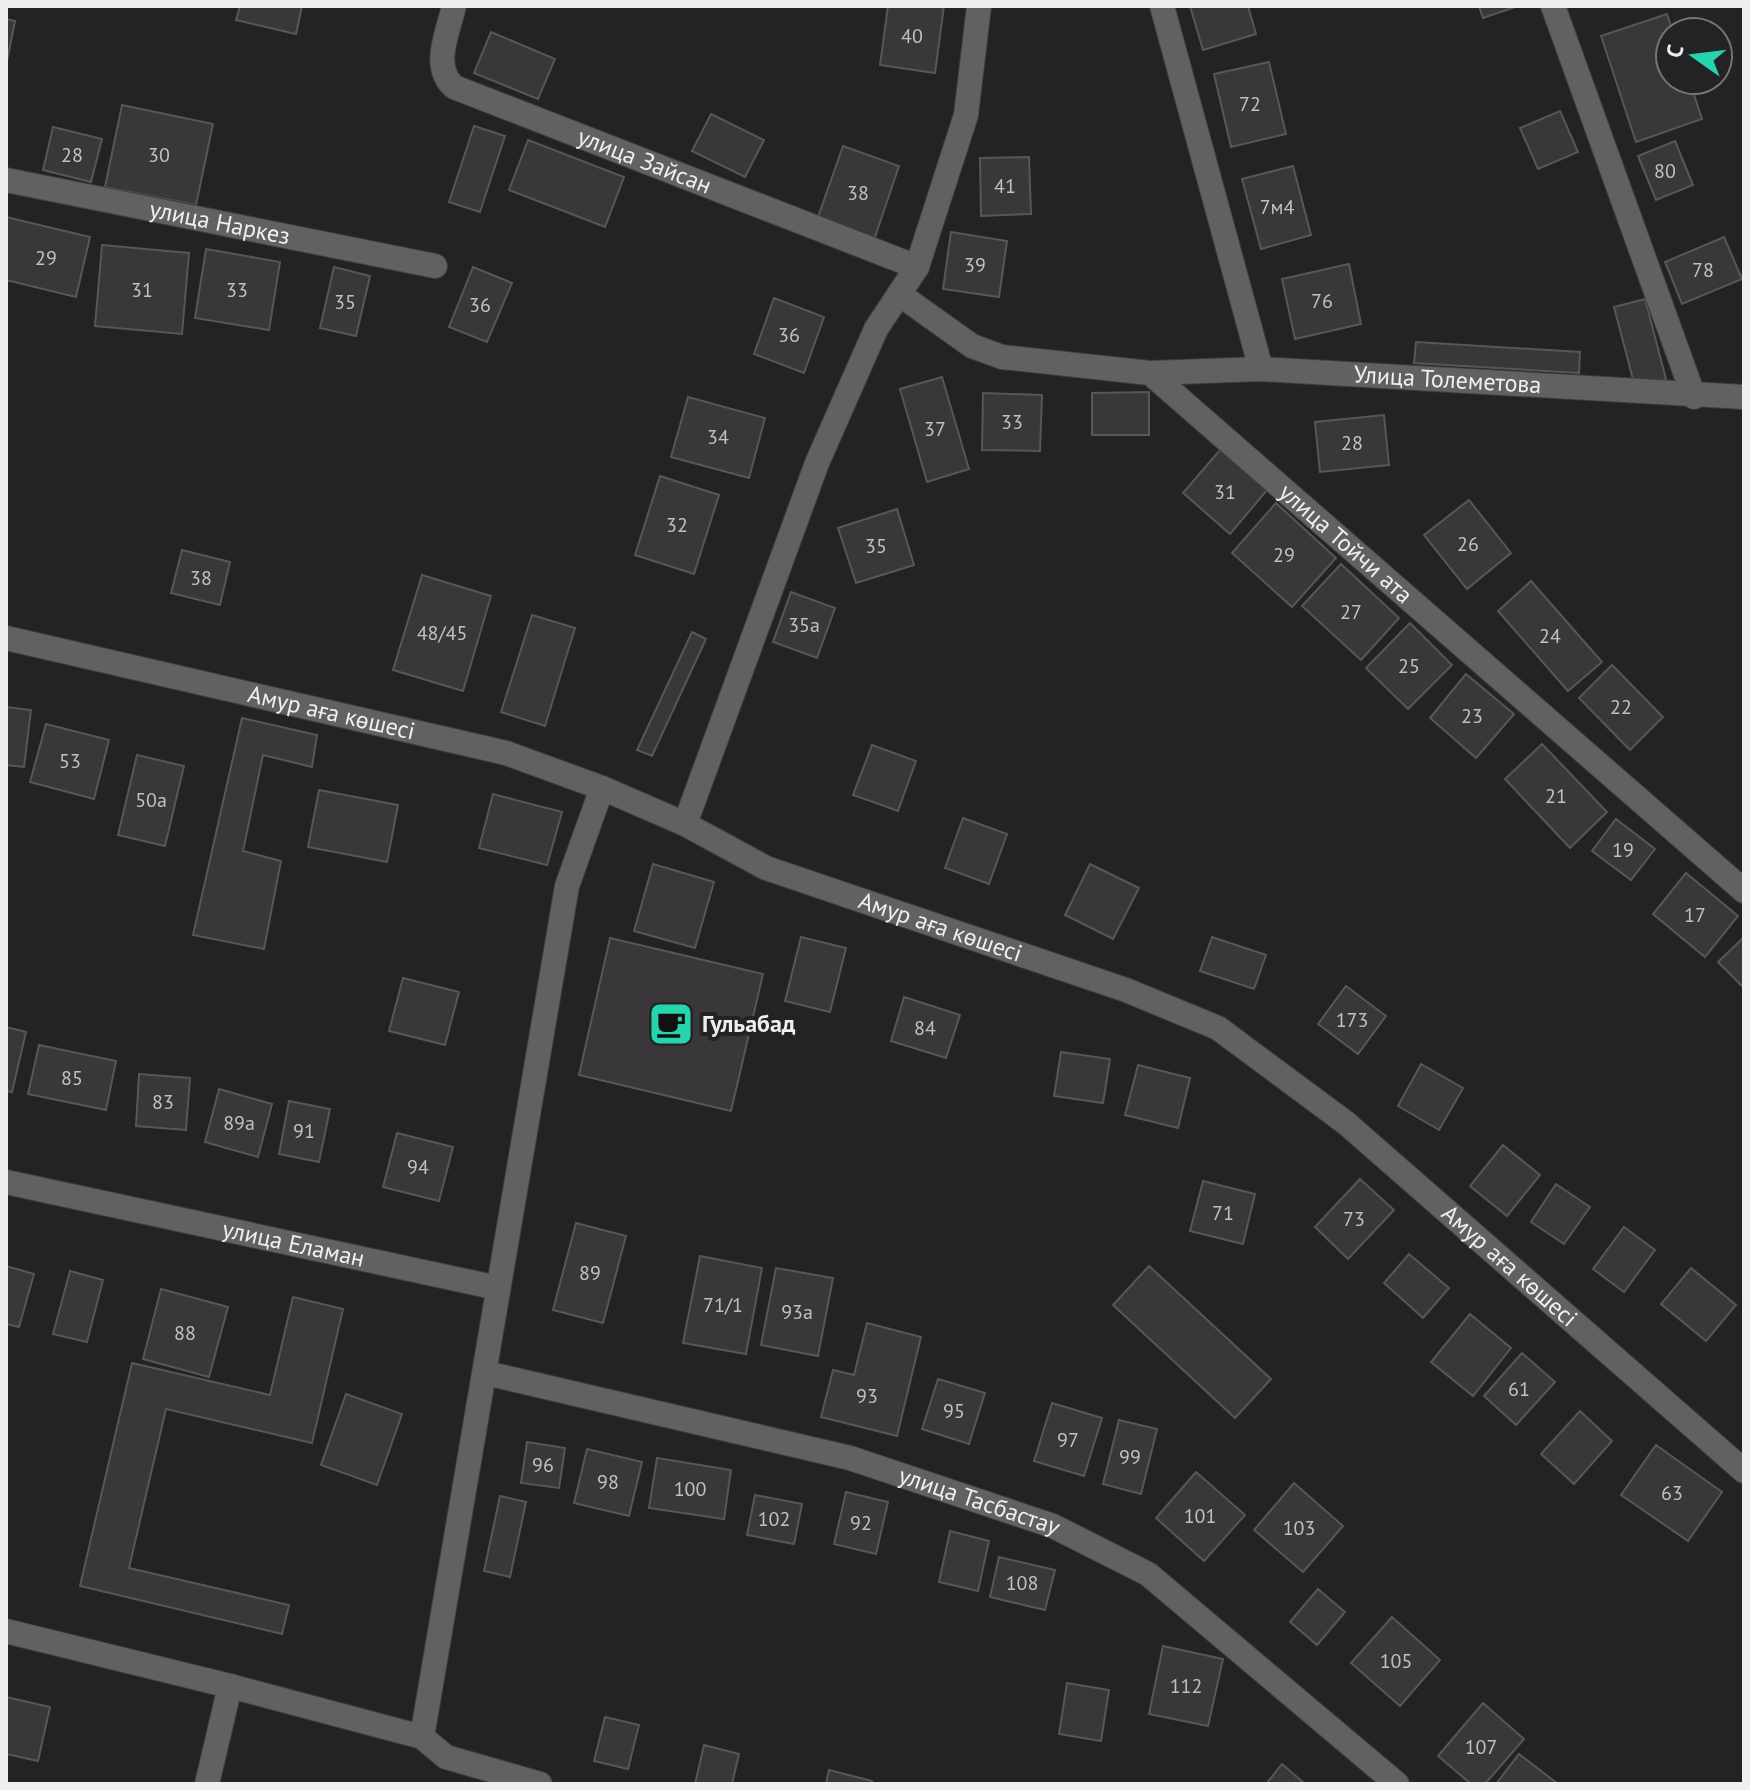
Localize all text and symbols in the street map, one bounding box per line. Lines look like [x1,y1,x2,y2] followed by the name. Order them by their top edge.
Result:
[1654,16,1734,96] north arrow
[901,23,923,49] house number: 40
[1660,42,1690,61] text: С
[1239,91,1261,117] house number: 72
[573,121,716,201] street label: улица Зайсан
[61,142,83,168] house number: 28
[148,142,170,168] house number: 30
[1654,158,1676,184] house number: 80
[994,173,1016,199] house number: 41
[847,180,869,206] house number: 38
[147,193,293,252] street label: улица Наркез
[1260,194,1294,220] house number: 7м4
[35,245,57,271] house number: 29
[964,252,986,278] house number: 39
[1692,257,1714,283] house number: 78
[131,277,153,303] house number: 31
[226,277,248,303] house number: 33
[1311,288,1333,314] house number: 76
[334,289,356,315] house number: 35
[469,292,491,318] house number: 36
[778,322,800,348] house number: 36
[1353,358,1542,400] street label: Улица Толеметова
[1001,409,1023,435] house number: 33
[924,416,946,442] house number: 37
[707,424,729,450] house number: 34
[1341,430,1363,456] house number: 28
[1273,476,1419,610] street label: улица Тойчи ата
[1214,479,1236,505] house number: 31
[666,512,688,538] house number: 32
[1457,531,1479,557] house number: 26
[865,533,887,559] house number: 35
[1273,542,1295,568] house number: 29
[190,565,212,591] house number: 38
[1340,599,1362,625] house number: 27
[788,612,820,638] house number: 35а
[417,620,467,646] house number: 48/45
[1539,623,1561,649] house number: 24
[1398,653,1420,679] house number: 25
[245,678,418,747] street label: Амур аға көшесі
[1610,694,1632,720] house number: 22
[1461,703,1483,729] house number: 23
[59,748,81,774] house number: 53
[1545,783,1567,809] house number: 21
[135,787,167,813] house number: 50а
[1612,837,1634,863] house number: 19
[855,885,1026,969] street label: Амур аға көшесі
[1684,902,1706,928] house number: 17
[647,1000,695,1048] cafe icon: Гульабад
[1336,1007,1368,1033] house number: 173
[702,1008,796,1039] place label: Гульабад
[914,1015,936,1041] house number: 84
[61,1065,83,1091] house number: 85
[152,1089,174,1115] house number: 83
[223,1110,255,1136] house number: 89а
[293,1118,315,1144] house number: 91
[407,1154,429,1180] house number: 94
[1435,1198,1584,1333] street label: Амур аға көшесі
[1212,1200,1234,1226] house number: 71
[1343,1206,1365,1232] house number: 73
[219,1213,368,1274] street label: улица Еламан
[579,1260,601,1286] house number: 89
[703,1292,743,1318] house number: 71/1
[781,1299,813,1325] house number: 93а
[174,1320,196,1346] house number: 88
[1508,1376,1530,1402] house number: 61
[856,1383,878,1409] house number: 93
[943,1398,965,1424] house number: 95
[1057,1427,1079,1453] house number: 97
[1119,1444,1141,1470] house number: 99
[532,1452,554,1478] house number: 96
[895,1459,1066,1542] street label: улица Тасбастау
[597,1469,619,1495] house number: 98
[674,1476,706,1502] house number: 100
[1661,1480,1683,1506] house number: 63
[1184,1503,1216,1529] house number: 101
[758,1506,790,1532] house number: 102
[850,1510,872,1536] house number: 92
[1283,1515,1315,1541] house number: 103
[1006,1570,1038,1596] house number: 108
[1380,1648,1412,1674] house number: 105
[1170,1673,1202,1699] house number: 112
[1465,1734,1497,1760] house number: 107

